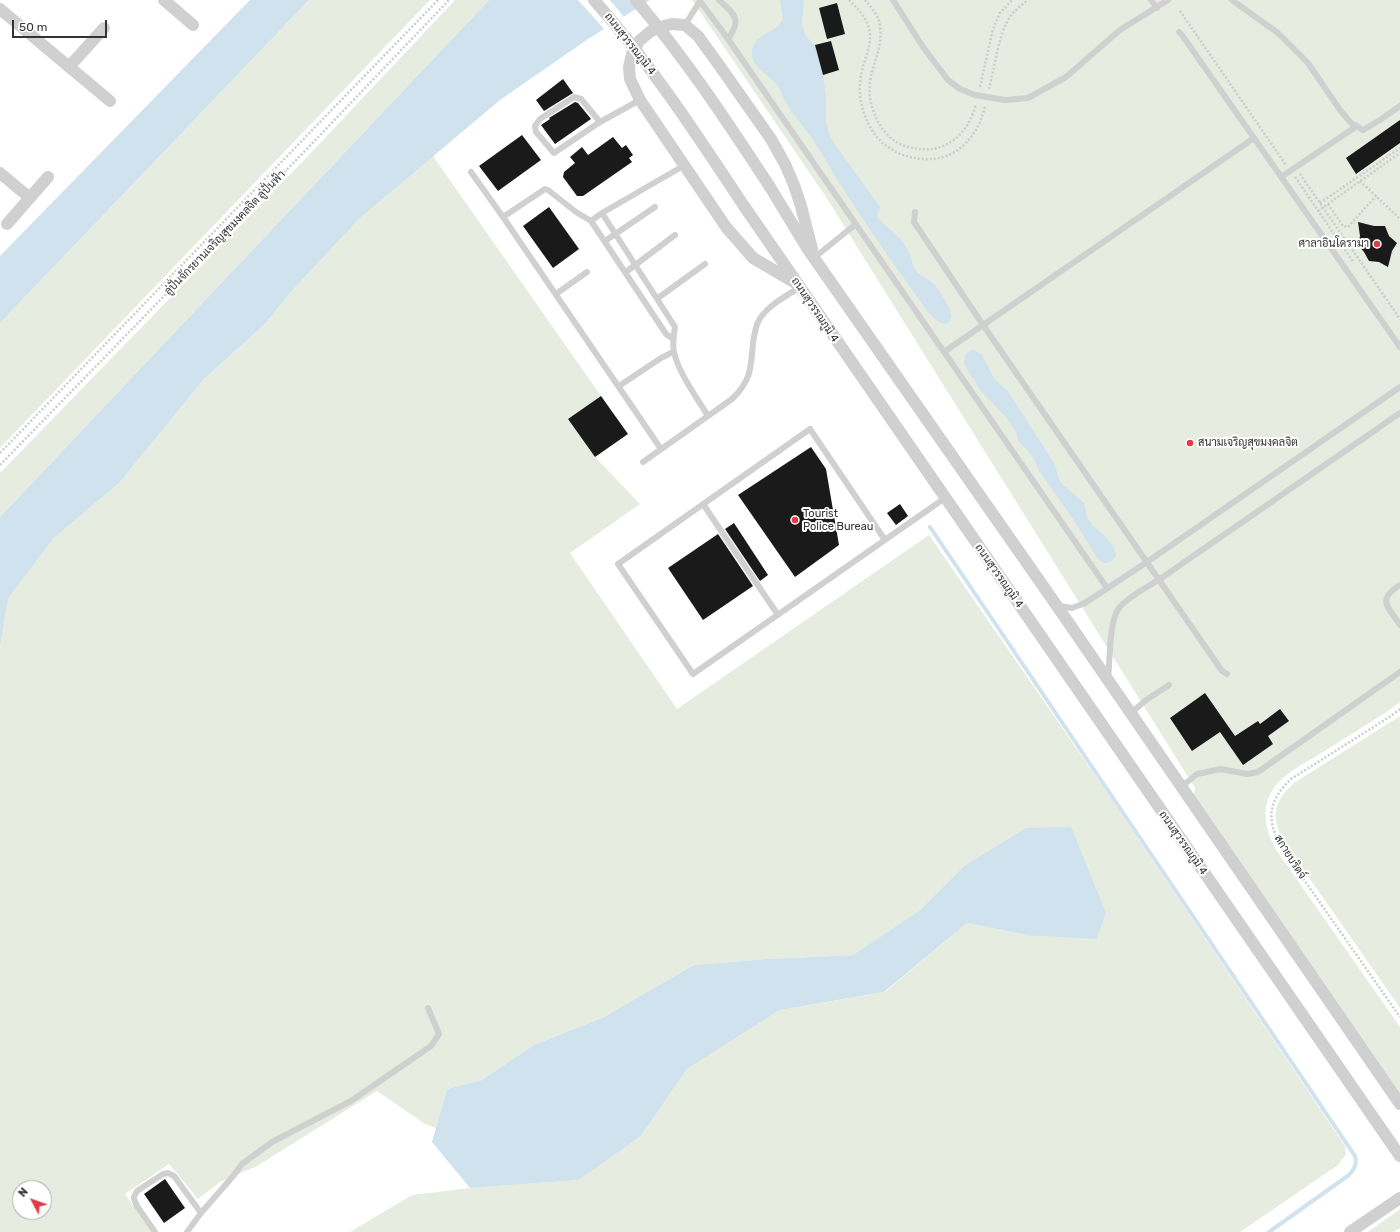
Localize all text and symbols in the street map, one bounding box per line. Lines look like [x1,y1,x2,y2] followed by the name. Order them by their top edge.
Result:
[602,10,658,78] street label: ถนนสุวรรณภูมิ 4
[14,12,109,38] scale bar
[19,20,47,34] text: 50 m
[162,168,288,298] street label: ลู่ปั่นจักรยานเจริญสุขมงคลจิต ลู่ปั่นฟ้า
[1298,237,1369,251] place label: ศาลาอินโดรามา
[1372,239,1382,249] marker: ศาลาอินโดรามา
[788,275,842,345] street label: ถนนสุวรรณภูมิ 4
[1198,436,1298,450] place label: สนามเจริญสุขมงคลจิต
[1185,438,1195,448] marker: สนามเจริญสุขมงคลจิต
[803,507,873,533] place label: Tourist Police Bureau
[790,515,800,525] marker: Tourist Police Bureau
[972,541,1026,611] street label: ถนนสุวรรณภูมิ 4
[1156,808,1210,878] street label: ถนนสุวรรณภูมิ 4
[1271,833,1309,881] street label: สกายบริดจ์
[12,1180,52,1220] north arrow
[16,1185,31,1200] text: N

